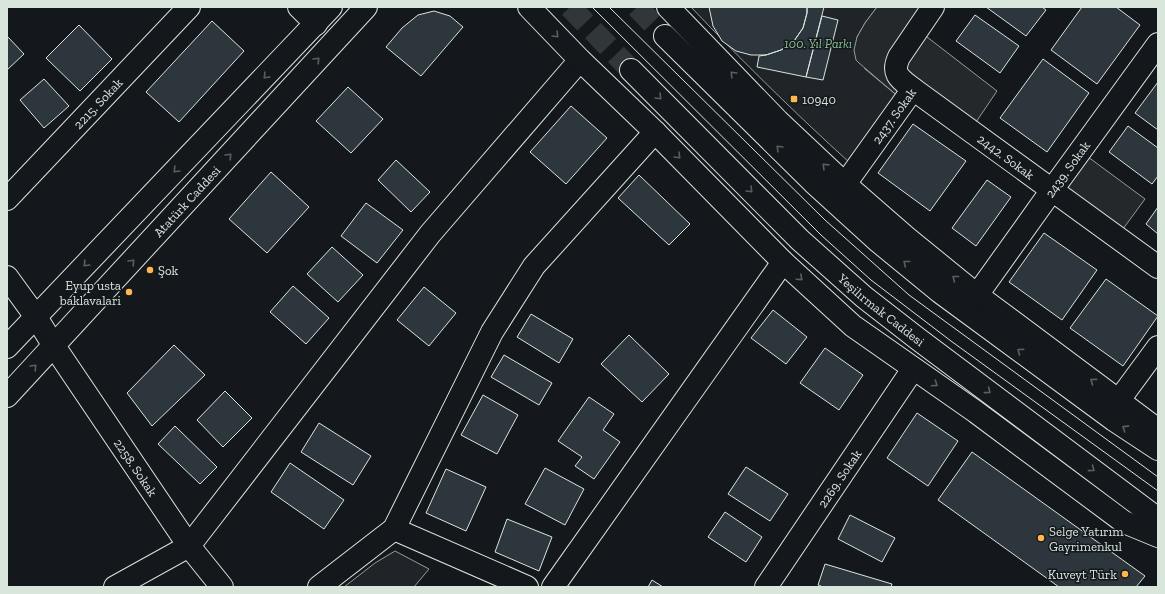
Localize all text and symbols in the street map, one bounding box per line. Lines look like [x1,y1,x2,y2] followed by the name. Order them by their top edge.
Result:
[552,30,559,38] one-way arrow
[784,36,852,51] park label: 100. Yıl Parkı
[313,57,320,65] one-way arrow
[263,71,270,79] one-way arrow
[730,71,738,79] one-way arrow
[70,75,125,132] street label: 2215. Sokak
[869,85,919,146] street label: 2437. Sokak
[802,92,836,107] place label: 10940
[654,93,662,100] one-way arrow
[789,94,799,104] marker: 10940
[975,131,1038,182] street label: 2442. Sokak
[1042,138,1093,200] street label: 2439. Sokak
[776,145,784,153] one-way arrow
[674,151,681,159] one-way arrow
[225,153,232,161] one-way arrow
[150,162,223,240] street label: Atatürk Caddesi
[822,163,830,171] one-way arrow
[173,165,181,173] one-way arrow
[745,185,753,193] one-way arrow
[83,259,91,267] one-way arrow
[127,259,134,267] one-way arrow
[903,261,910,268] one-way arrow
[158,263,179,278] place label: Şok
[145,265,155,275] marker: Şok
[835,270,928,349] street label: Yeşilırmak Caddesi
[795,273,803,280] one-way arrow
[953,276,960,283] one-way arrow
[59,278,122,308] place label: Eyup usta baklavalari
[124,287,134,297] marker: Eyup usta baklavalari
[1018,349,1025,356] one-way arrow
[29,364,37,372] one-way arrow
[930,379,937,386] one-way arrow
[1091,379,1098,386] one-way arrow
[983,387,990,394] one-way arrow
[1122,425,1129,432] one-way arrow
[111,436,161,499] street label: 2258. Sokak
[814,446,864,510] street label: 2269. Sokak
[1087,465,1094,472] one-way arrow
[1049,524,1124,554] place label: Selge Yatırım Gayrimenkul
[1036,533,1046,543] marker: Selge Yatırım Gayrimenkul
[1048,567,1117,582] place label: Kuveyt Türk
[1120,569,1130,579] marker: Kuveyt Türk

